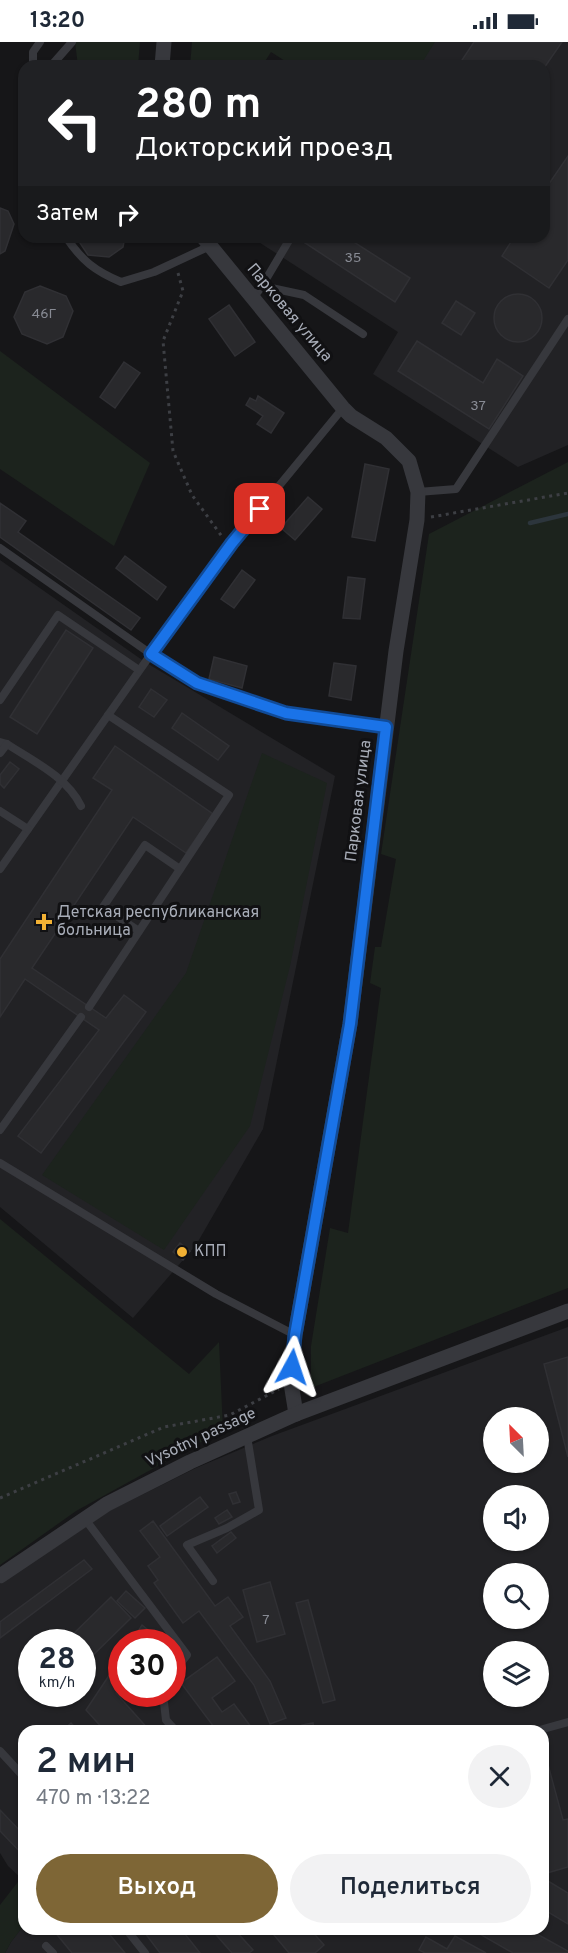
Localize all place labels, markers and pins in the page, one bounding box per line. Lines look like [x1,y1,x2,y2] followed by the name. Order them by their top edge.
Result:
[234,483,285,534] pin
[57,903,259,941] place label: Детская республиканская больница
[35,913,53,931] marker: Детская республиканская больница
[194,1242,227,1262] place label: КПП
[175,1245,189,1259] marker: КПП

